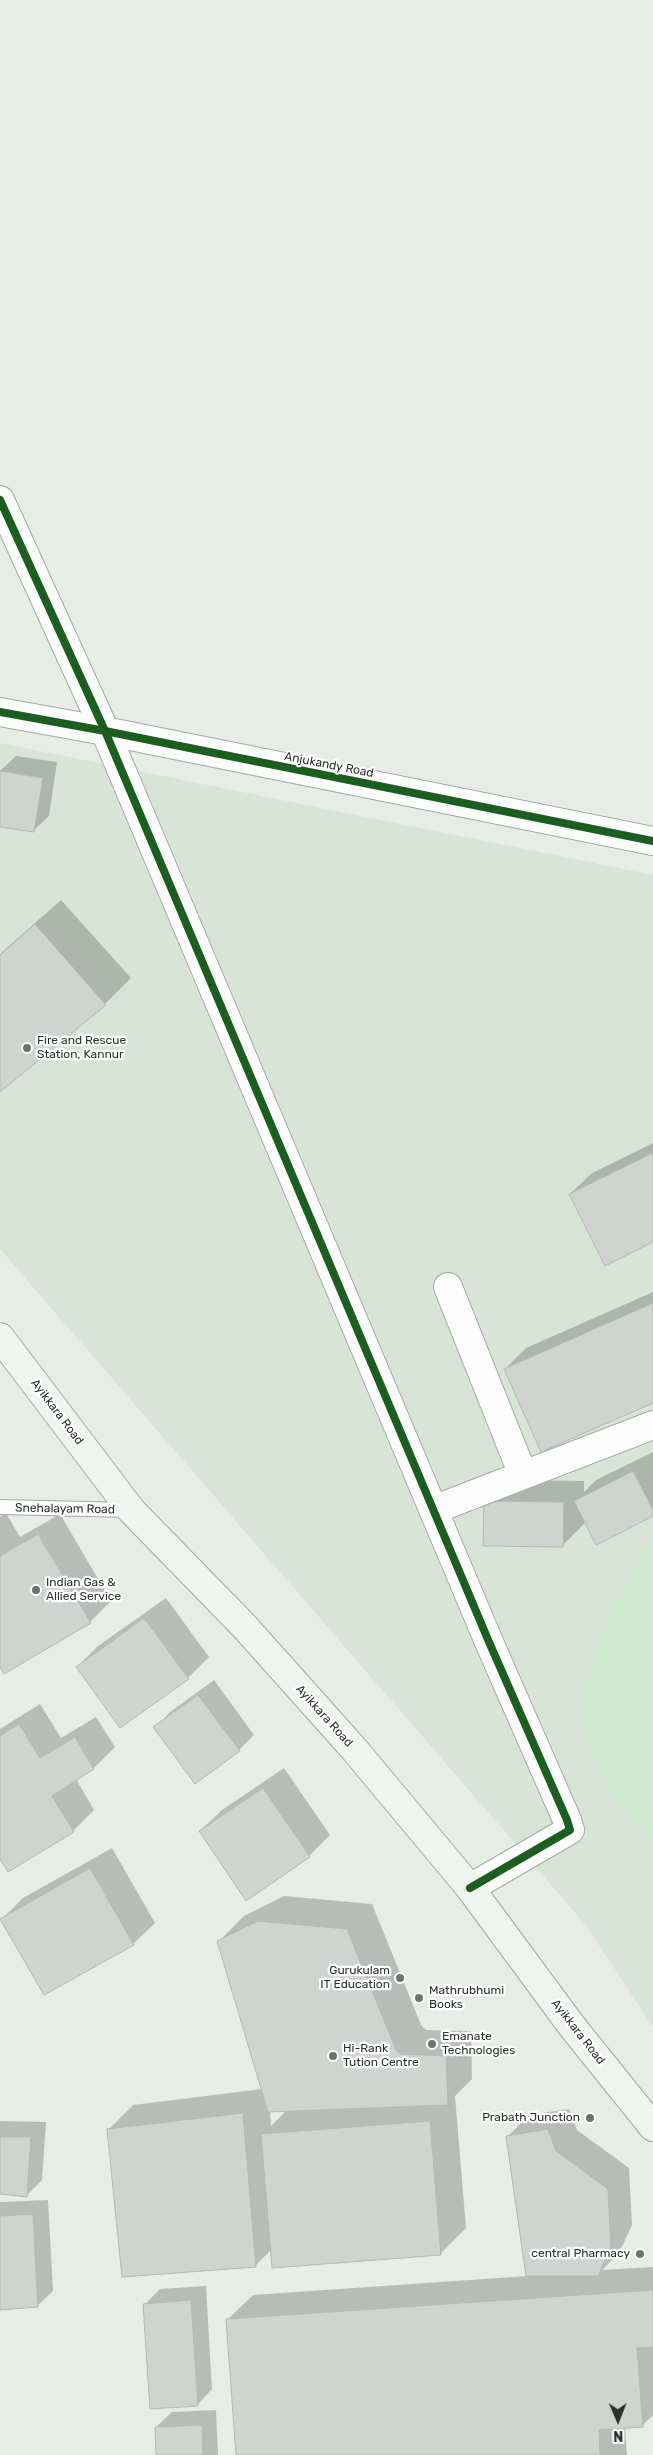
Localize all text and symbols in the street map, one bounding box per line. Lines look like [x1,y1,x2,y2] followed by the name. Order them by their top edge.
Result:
[283,749,375,781] street label: Anjukandy Road
[37,1034,126,1062] place label: Fire and Rescue Station, Kannur
[21,1042,33,1054] marker: Fire and Rescue Station, Kannur
[28,1376,86,1448] street label: Ayikkara Road
[15,1501,115,1517] street label: Snehalayam Road
[46,1576,121,1604] place label: Indian Gas & Allied Service
[30,1584,42,1596] marker: Indian Gas & Allied Service
[292,1682,356,1750] street label: Ayikkara Road
[320,1964,390,1992] place label: Gurukulam IT Education
[394,1972,406,1984] marker: Gurukulam IT Education
[429,1984,504,2012] place label: Mathrubhumi Books
[413,1992,425,2004] marker: Mathrubhumi Books
[548,1997,608,2067] street label: Ayikkara Road
[442,2030,515,2058] place label: Emanate Technologies
[426,2038,438,2050] marker: Emanate Technologies
[343,2042,419,2070] place label: Hi-Rank Tution Centre
[327,2050,339,2062] marker: Hi-Rank Tution Centre
[482,2111,580,2125] place label: Prabath Junction
[584,2112,596,2124] marker: Prabath Junction
[531,2247,630,2261] place label: central Pharmacy
[634,2248,646,2260] marker: central Pharmacy
[593,2395,643,2445] north arrow
[613,2427,623,2444] text: N

